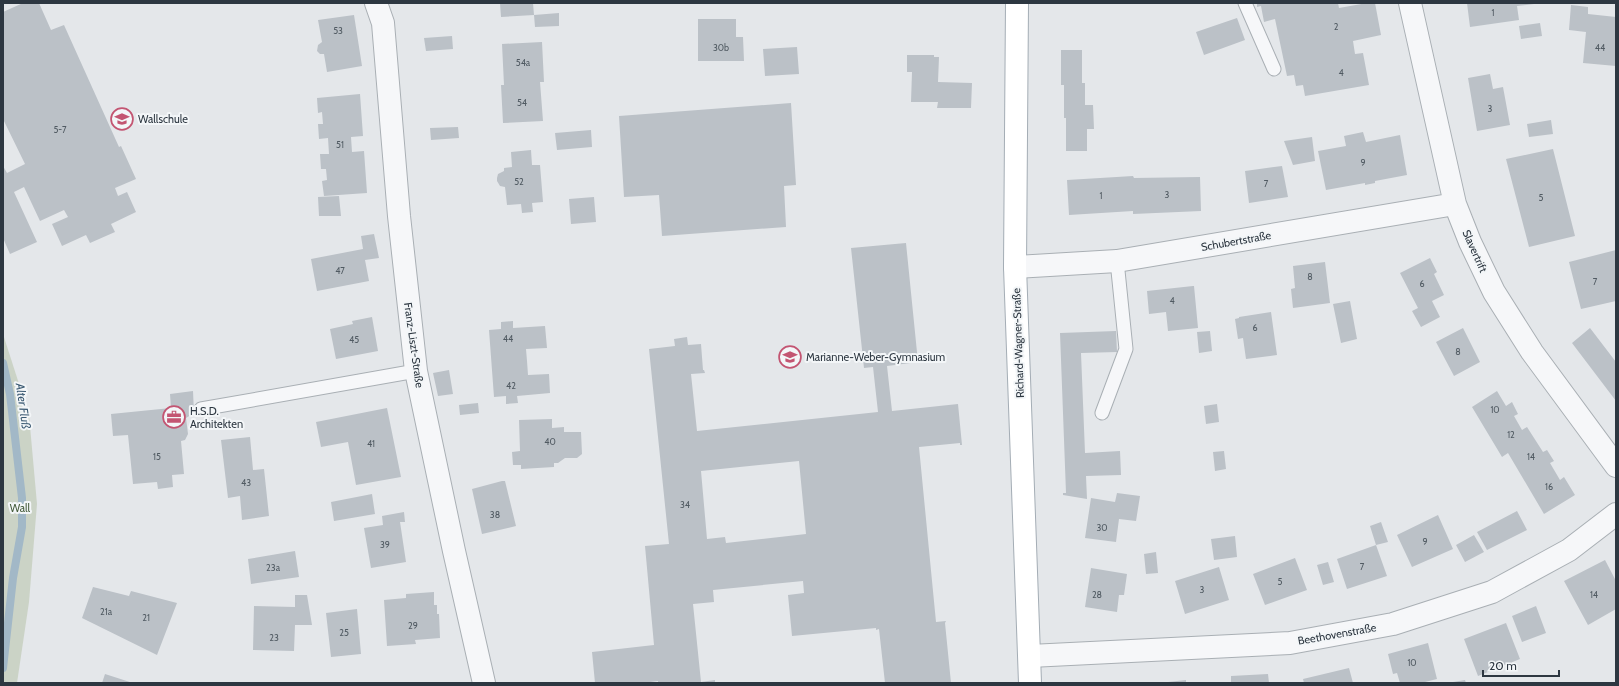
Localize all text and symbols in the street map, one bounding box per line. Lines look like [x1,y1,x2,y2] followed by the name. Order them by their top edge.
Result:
[1492,7,1495,18] house number: 1
[1334,21,1339,32] house number: 2
[333,25,343,36] house number: 53
[713,42,729,53] house number: 30b
[1595,42,1605,53] house number: 44
[516,57,531,68] house number: 54a
[1338,67,1344,78] house number: 4
[517,97,527,108] house number: 54
[1488,103,1493,114] house number: 3
[109,106,135,132] school or university icon: Wallschule
[138,112,188,126] place label: Wallschule
[53,124,67,135] house number: 5-7
[336,139,344,150] house number: 51
[1360,157,1366,168] house number: 9
[514,176,524,187] house number: 52
[1264,178,1269,189] house number: 7
[1165,189,1170,200] house number: 3
[1100,190,1103,201] house number: 1
[1539,192,1544,203] house number: 5
[1459,227,1491,275] street label: Slavertrift
[1200,228,1272,254] street label: Schubertstraße
[335,265,345,276] house number: 47
[1307,271,1313,282] house number: 8
[1593,276,1598,287] house number: 7
[1419,278,1425,289] house number: 6
[1009,287,1027,398] street label: Richard-Wagner-Straße
[1169,295,1175,306] house number: 4
[401,301,427,389] street label: Franz-Liszt-Straße
[1252,322,1258,333] house number: 6
[503,333,513,344] house number: 44
[349,334,359,345] house number: 45
[777,344,803,370] school or university icon: Marianne-Weber-Gymnasium
[1455,346,1461,357] house number: 8
[806,350,946,364] place label: Marianne-Weber-Gymnasium
[506,380,516,391] house number: 42
[13,381,34,430] water label: Alter Fluß
[161,404,187,430] office icon: H.S.D. Architekten
[190,404,243,431] place label: H.S.D. Architekten
[1490,404,1500,415] house number: 10
[1507,429,1515,440] house number: 12
[544,436,556,447] house number: 40
[367,438,375,449] house number: 41
[153,451,161,462] house number: 15
[1527,451,1535,462] house number: 14
[241,477,251,488] house number: 43
[1545,481,1553,492] house number: 16
[680,499,690,510] house number: 34
[10,501,31,515] park label: Wall
[490,509,500,520] house number: 38
[1096,522,1108,533] house number: 30
[1422,536,1428,547] house number: 9
[380,539,390,550] house number: 39
[1360,561,1365,572] house number: 7
[266,562,281,573] house number: 23a
[1278,576,1283,587] house number: 5
[1200,584,1205,595] house number: 3
[1092,589,1102,600] house number: 28
[1590,589,1598,600] house number: 14
[100,606,113,617] house number: 21a
[142,612,150,623] house number: 21
[408,620,418,631] house number: 29
[1297,620,1378,648] street label: Beethovenstraße
[339,627,349,638] house number: 25
[269,632,279,643] house number: 23
[1483,652,1559,678] scale bar
[1407,657,1417,668] house number: 10
[1489,658,1517,673] text: 20 m

